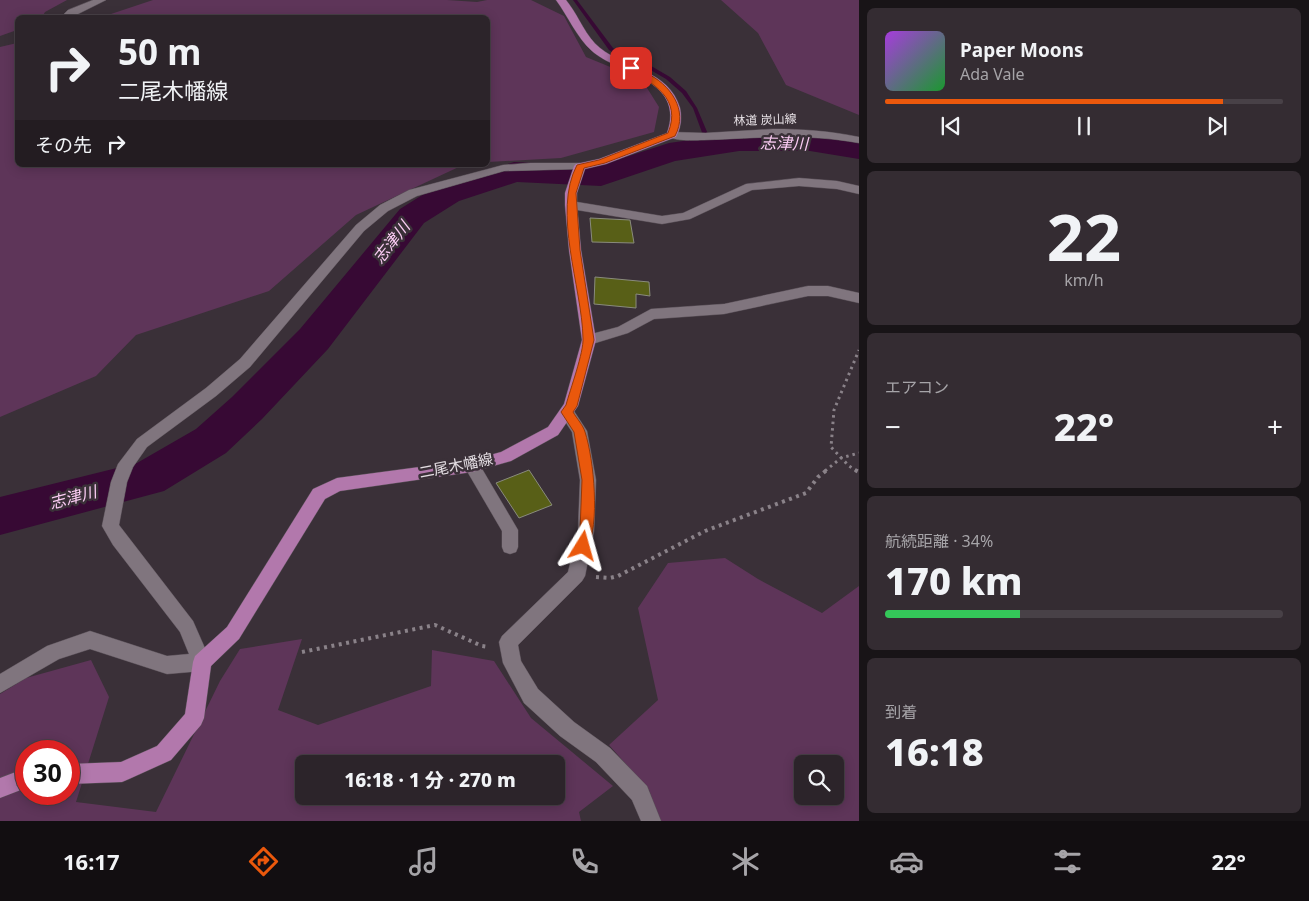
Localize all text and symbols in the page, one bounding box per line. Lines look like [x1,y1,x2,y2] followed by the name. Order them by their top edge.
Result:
[118,28,201,75] text: 50 m
[35,35,100,100] icon: right
[960,37,1084,63] text: Paper Moons
[610,47,652,89] pin
[617,54,645,82] icon: arrive
[960,63,1025,85] text: Ada Vale
[118,75,228,105] text: 二尾木幡線
[733,110,797,129] street label: 林道 炭山線
[937,112,965,140] icon: previous
[1070,112,1098,140] icon: pause
[1203,112,1231,140] icon: next
[102,130,130,158] icon: right
[35,132,92,158] text: その先
[760,132,810,154] water label: 志津川
[1047,192,1121,280] text: 22
[368,215,416,268] water label: 志津川
[1064,269,1104,291] text: km/h
[885,376,949,398] text: エアコン
[1054,400,1114,452] text: 22°
[885,407,901,445] text: −
[1267,407,1283,445] text: +
[417,448,495,482] street label: 二尾木幡線
[47,480,101,514] water label: 志津川
[556,519,608,571] position arrow
[885,530,993,552] text: 航続距離 · 34%
[885,554,1023,606] text: 170 km
[885,701,917,723] text: 到着
[885,725,984,777] text: 16:18
[15,740,80,805] speed limit sign: 30
[794,755,844,805] map controls
[794,755,844,805] button: search
[344,767,516,793] text: 16:18 · 1 分 · 270 m
[246,844,281,879] icon: directions
[406,844,441,879] icon: music
[567,844,602,879] icon: phone
[728,844,763,879] icon: climate
[889,844,924,879] icon: car
[1050,844,1085,879] icon: filters
[63,846,120,876] text: 16:17
[1211,846,1246,876] text: 22°

